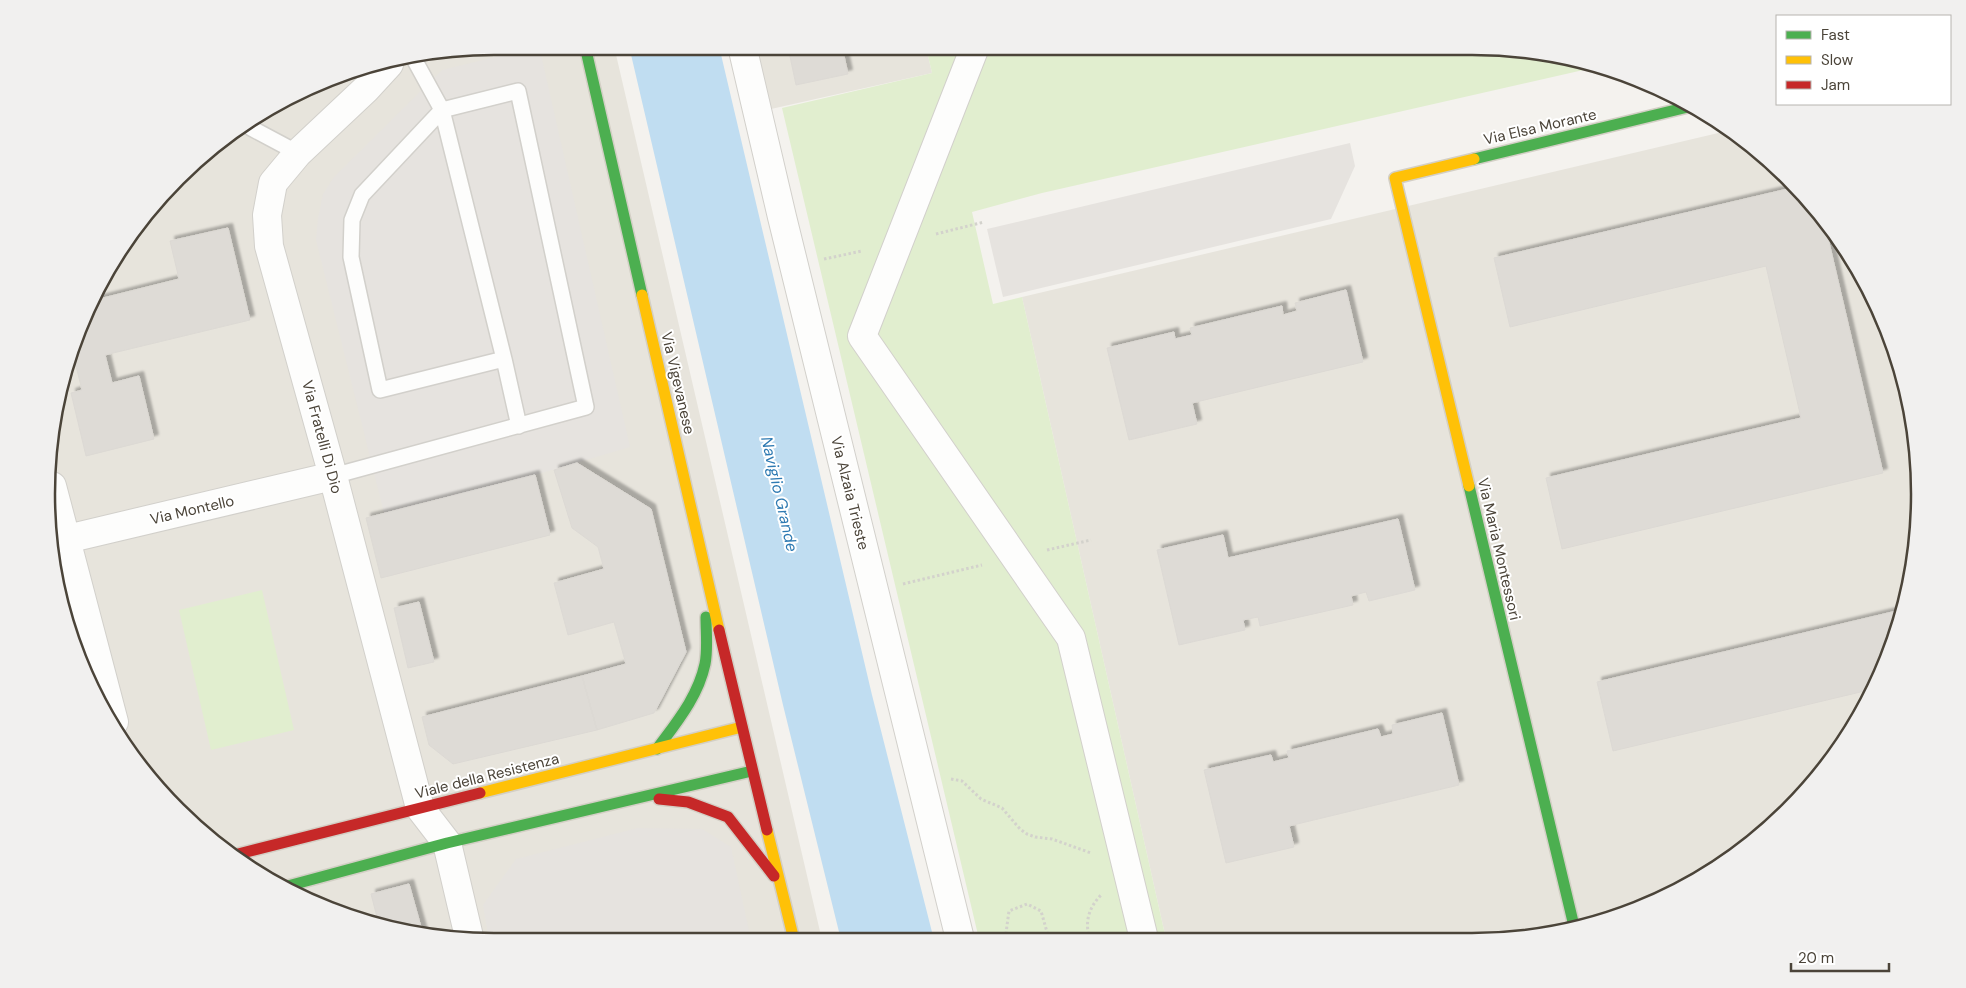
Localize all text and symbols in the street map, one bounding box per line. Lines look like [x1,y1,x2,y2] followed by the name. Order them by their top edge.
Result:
[1776,15,1951,105] legend
[1821,25,1850,45] text: Fast
[1821,50,1854,70] text: Slow
[1821,75,1850,95] text: Jam
[1482,104,1598,150] street label: Via Elsa Morante
[656,330,700,436] street label: Via Vigevanese
[297,378,347,496] street label: Via Fratelli Di Dio
[756,434,803,554] water label: Naviglio Grande
[826,434,874,552] street label: Via Alzaia Trieste
[1473,476,1525,622] street label: Via Maria Montessori
[148,491,236,529] street label: Via Montello
[413,748,561,804] street label: Viale della Resistenza
[1791,940,1888,972] scale bar
[1798,948,1834,968] text: 20 m

